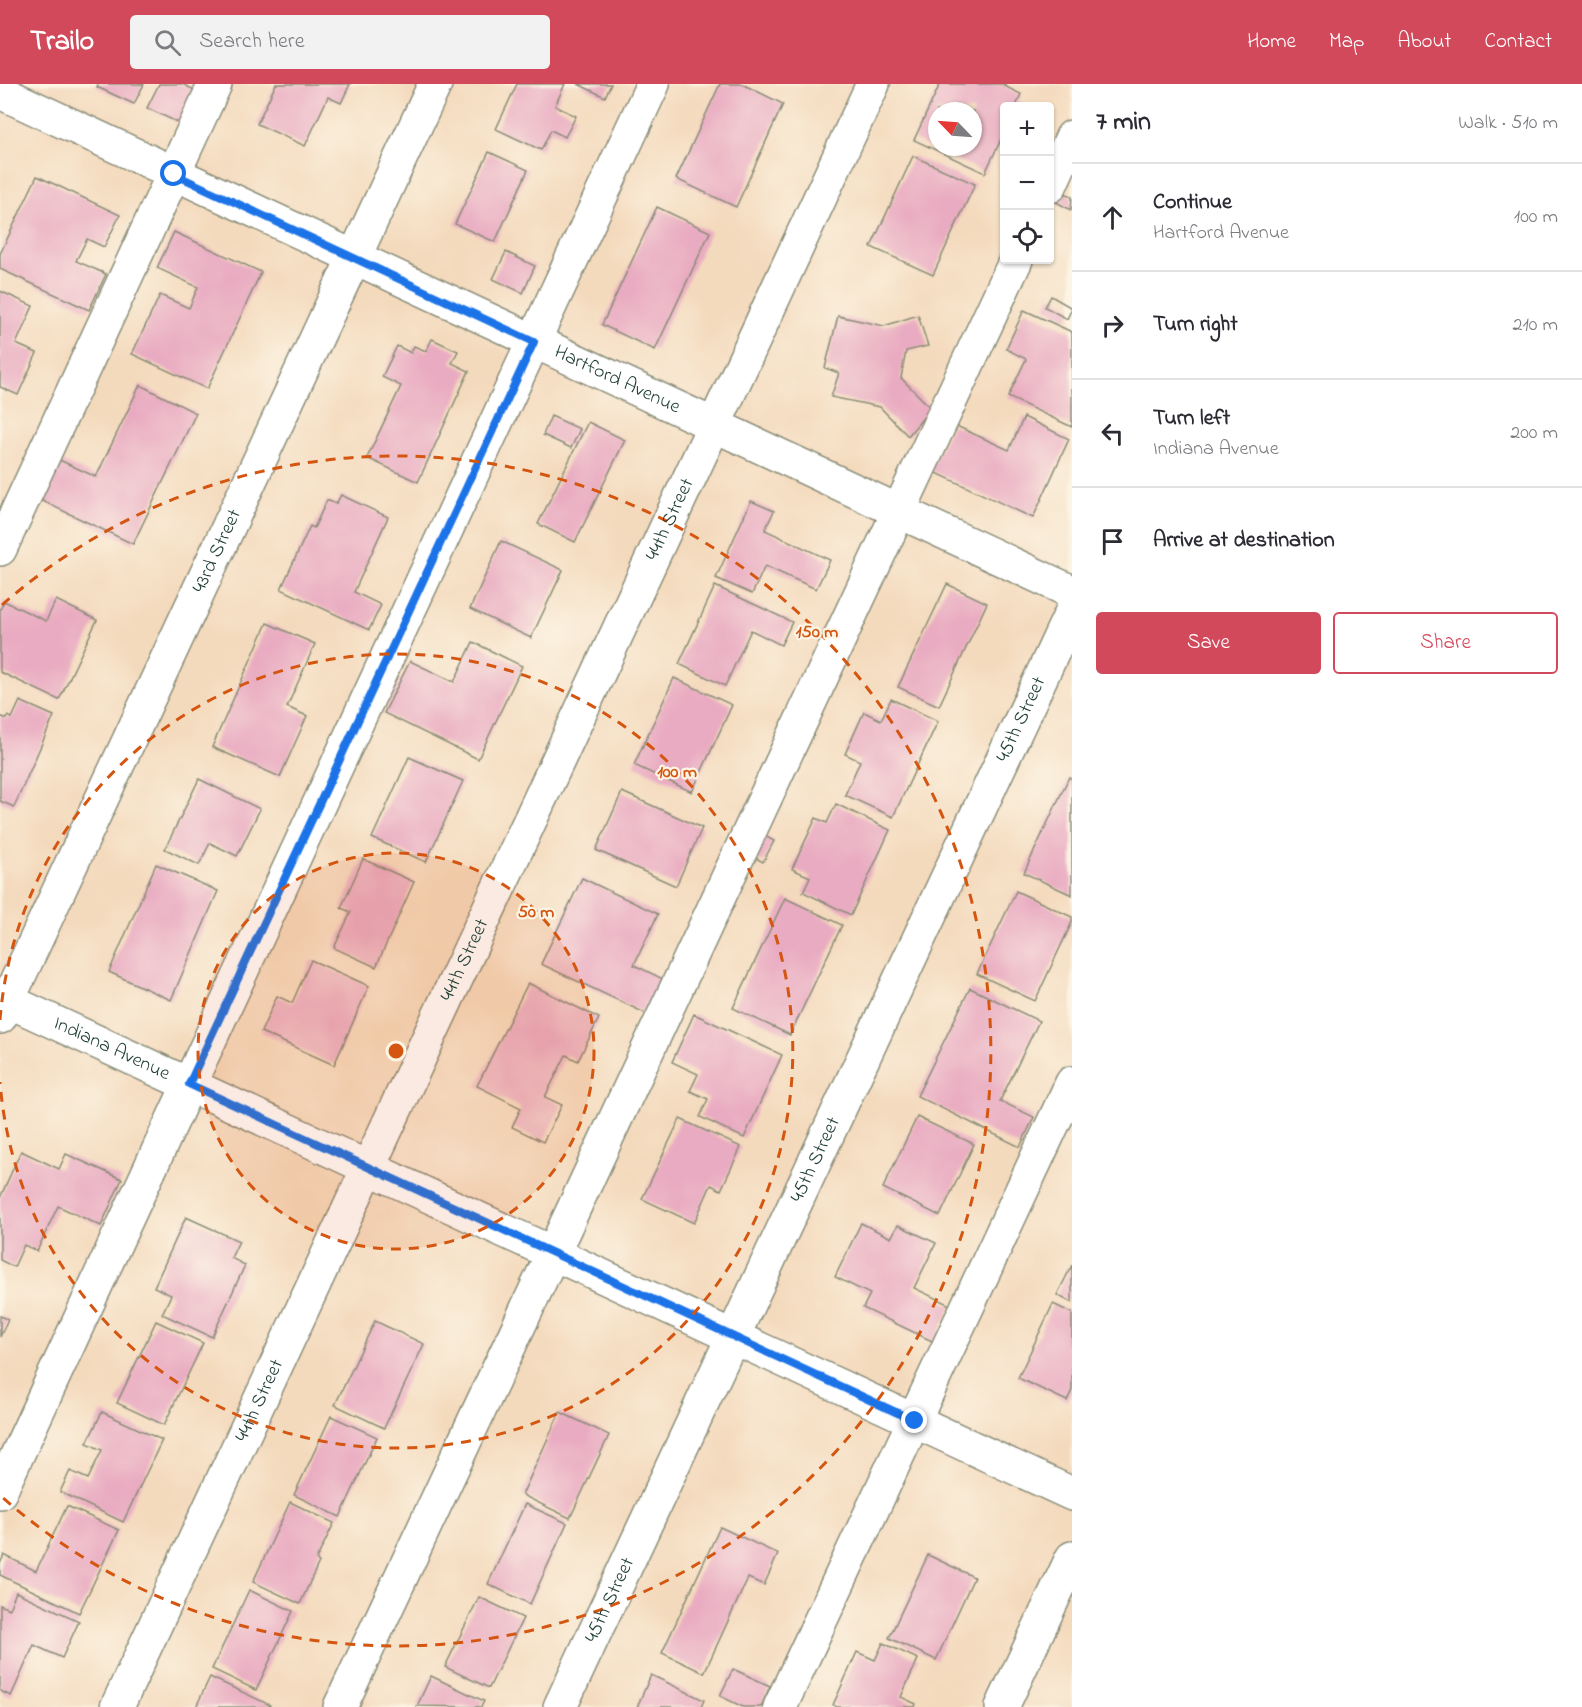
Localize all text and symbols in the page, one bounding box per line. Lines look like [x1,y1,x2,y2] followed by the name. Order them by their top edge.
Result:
[130,15,550,69] search box
[30,22,94,63] text: Trailo
[151,26,184,59] icon: search
[199,26,305,58] text: Search here
[1247,27,1296,57] text: Home
[1329,27,1364,57] text: Map
[1397,27,1451,57] text: About
[1484,27,1552,57] text: Contact
[928,102,982,156] north arrow
[1000,102,1054,264] map controls
[1000,102,1054,156] button: +
[1096,104,1151,142] text: 7 min
[1458,109,1558,138] text: Walk · 510 m
[1000,156,1054,210] button: −
[160,160,186,186] route start
[1153,187,1232,219] text: Continue
[1096,201,1129,234] icon: ahead
[1514,203,1558,232] text: 100 m
[1000,210,1054,264] button: locate
[1153,219,1289,248] text: Hartford Avenue
[1096,309,1129,342] icon: right
[1153,309,1238,341] text: Turn right
[1513,311,1558,340] text: 210 m
[549,338,685,422] street label: Hartford Avenue
[1153,403,1230,435] text: Turn left
[1096,417,1129,450] icon: left
[1510,419,1558,448] text: 200 m
[1153,435,1279,464] text: Indiana Avenue
[638,473,702,566] street label: 44th Street
[185,504,249,598] street label: 43rd Street
[1096,525,1129,558] icon: arrive
[1153,525,1335,557] text: Arrive at destination
[1096,612,1321,674] button: Save
[1333,612,1558,674] button: Share
[796,620,838,646] text: 150 m
[989,672,1054,767] street label: 45th Street
[657,760,697,786] text: 100 m
[518,900,554,926] text: 50 m
[433,914,497,1006] street label: 44th Street
[48,1009,175,1088] street label: Indiana Avenue
[386,1041,406,1061] centre of rings
[783,1112,848,1207] street label: 45th Street
[228,1354,292,1447] street label: 44th Street
[901,1407,927,1433] route end
[577,1552,643,1648] street label: 45th Street

